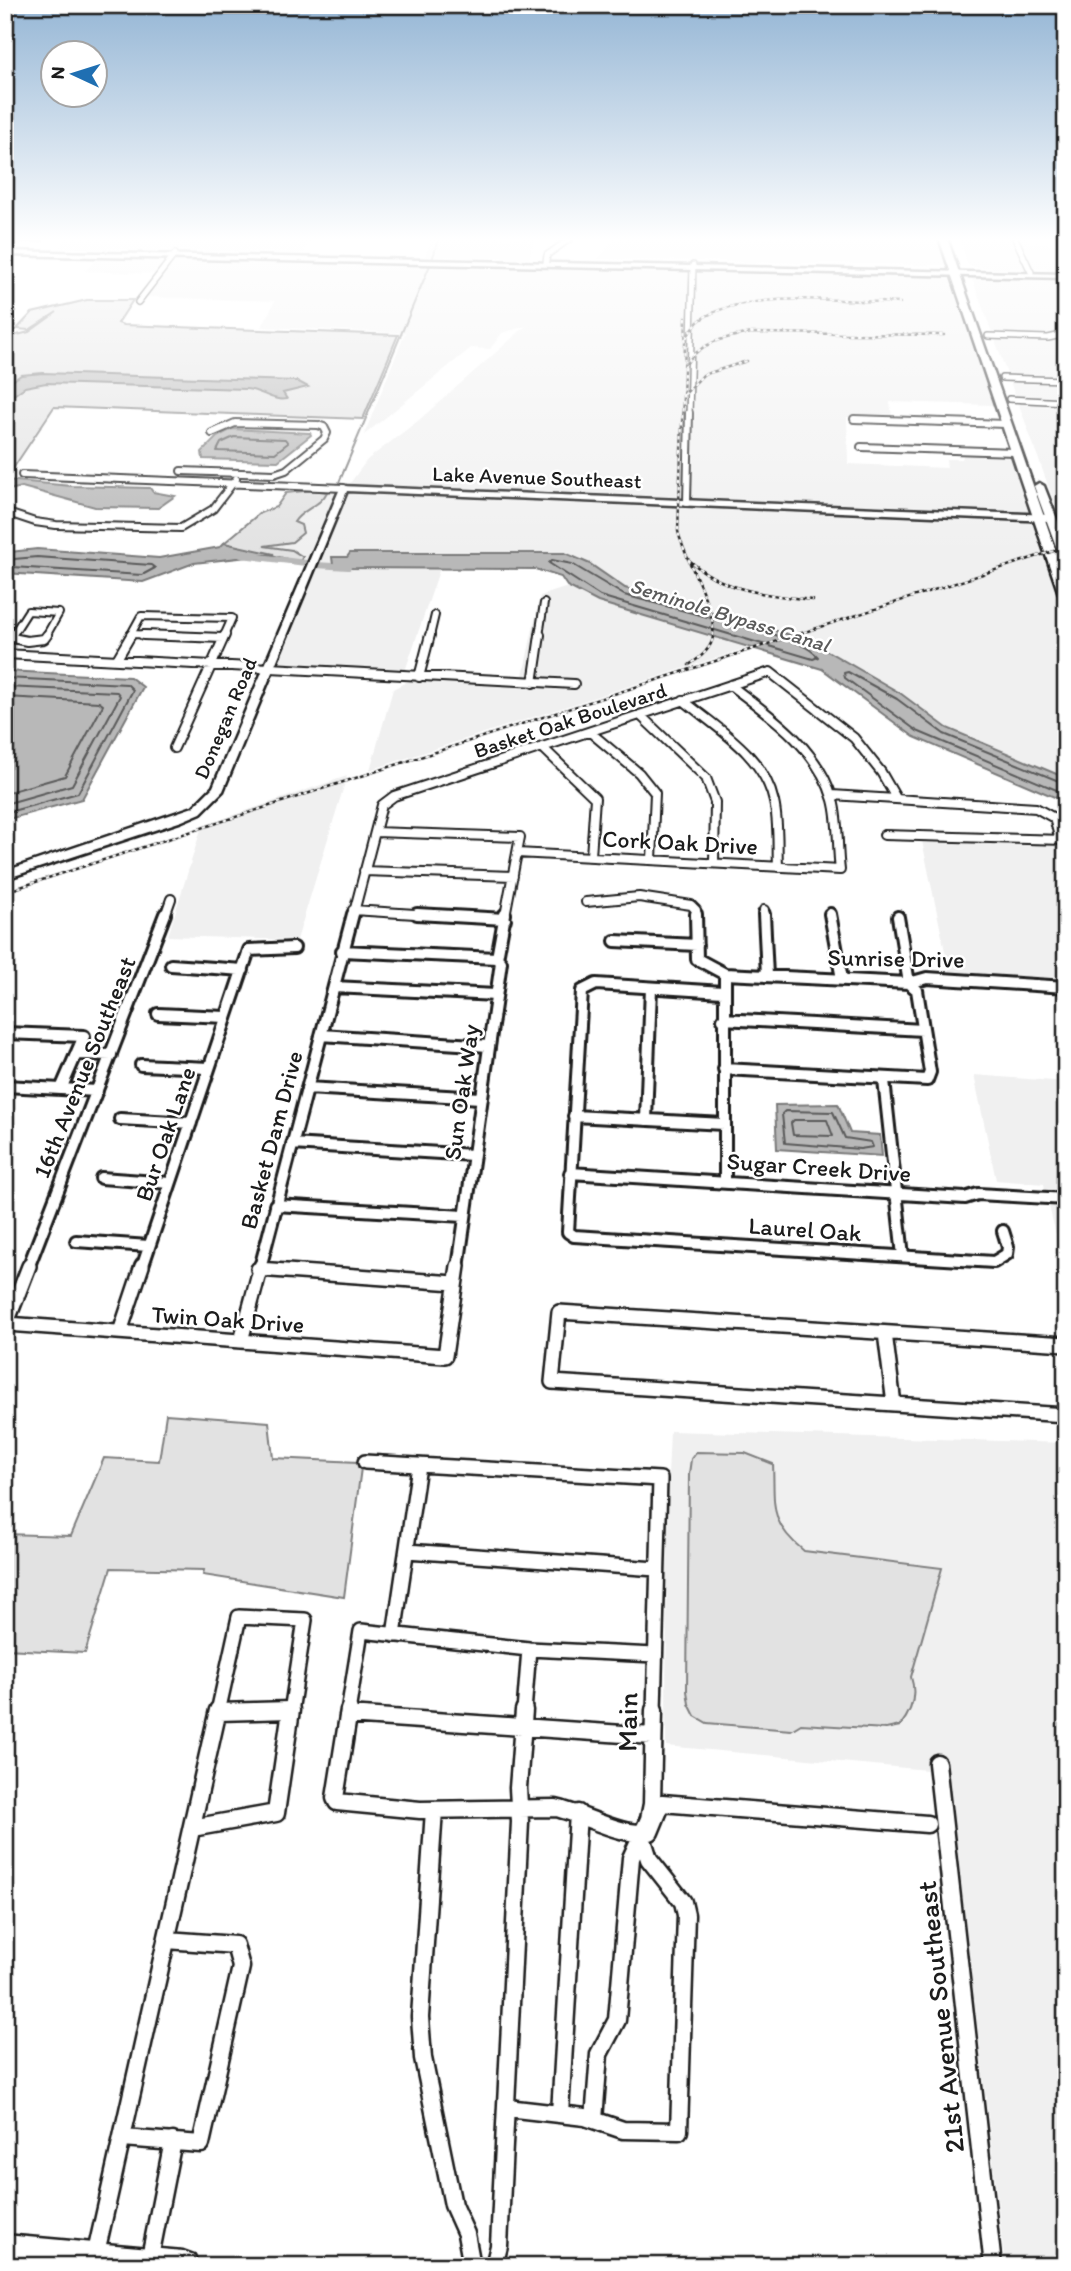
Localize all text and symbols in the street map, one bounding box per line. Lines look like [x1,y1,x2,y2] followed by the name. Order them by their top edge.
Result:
[38,38,108,108] north arrow
[46,66,69,80] text: N
[432,461,642,493] street label: Lake Avenue Southeast
[627,573,835,658] water label: Seminole Bypass Canal
[188,653,262,783] street label: Donegan Road
[471,677,669,763] street label: Basket Oak Boulevard
[601,823,759,861] street label: Cork Oak Drive
[827,942,965,974] street label: Sunrise Drive
[26,952,142,1182] street label: 16th Avenue Southeast
[437,1022,485,1162] street label: Sun Oak Way
[233,1048,309,1232] street label: Basket Dam Drive
[128,1063,202,1205] street label: Bur Oak Lane
[726,1146,912,1188] street label: Sugar Creek Drive
[748,1211,863,1247] street label: Laurel Oak
[151,1299,305,1339] street label: Twin Oak Drive
[609,1692,645,1752] street label: Main
[909,1879,971,2155] street label: 21st Avenue Southeast

